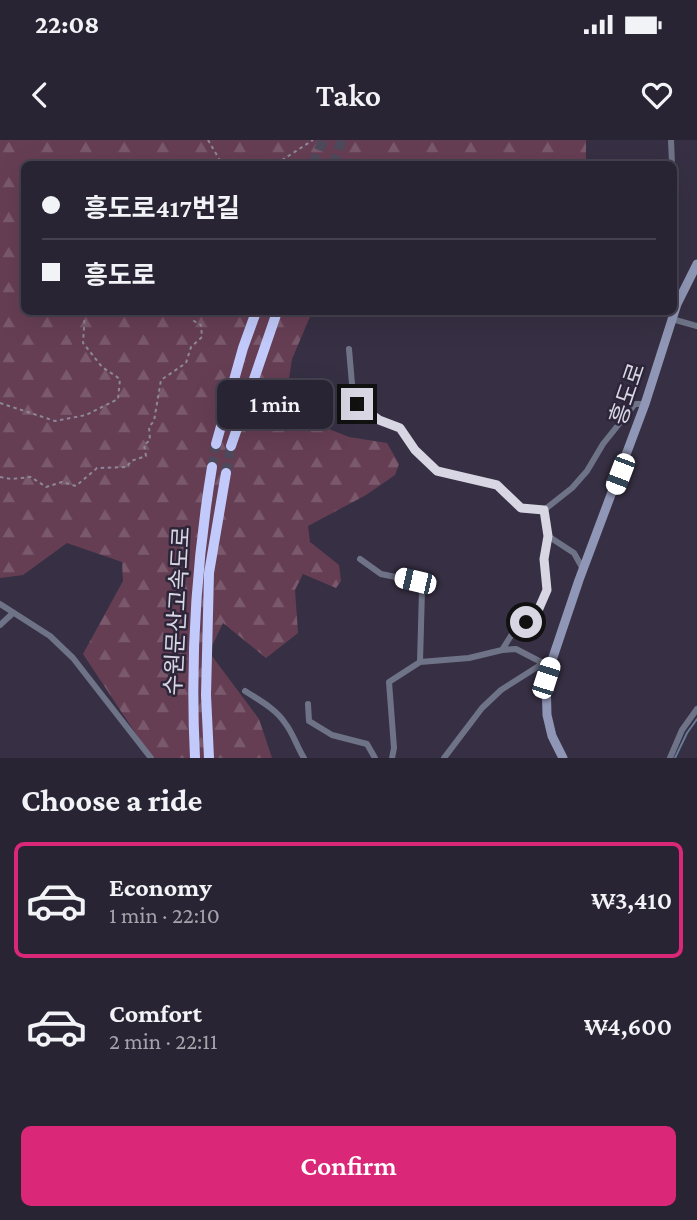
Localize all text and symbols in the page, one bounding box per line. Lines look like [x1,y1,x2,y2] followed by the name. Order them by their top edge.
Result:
[35,10,99,39] text: 22:08
[21,76,59,114] icon: back
[638,76,676,114] icon: heart
[316,77,381,113] text: Tako
[84,194,240,223] text: 흥도로417번길
[84,261,156,290] text: 흥도로
[604,360,650,428] street label: 흥도로
[217,380,332,428] callout: 1 min
[341,388,373,420] route end
[249,391,301,417] text: 1 min
[603,451,638,497] car
[160,526,194,696] street label: 수원문산고속도로
[393,566,438,596] car
[510,606,542,638] route start
[530,655,563,701] car
[21,782,202,818] text: Choose a ride
[25,869,88,932] icon: car
[109,873,212,902] text: Economy
[591,886,672,915] text: ₩3,410
[109,902,220,928] text: 1 min · 22:10
[25,995,88,1058] icon: car
[109,999,202,1028] text: Comfort
[584,1012,672,1041] text: ₩4,600
[109,1028,218,1054] text: 2 min · 22:11
[21,1126,676,1206] button: Confirm

